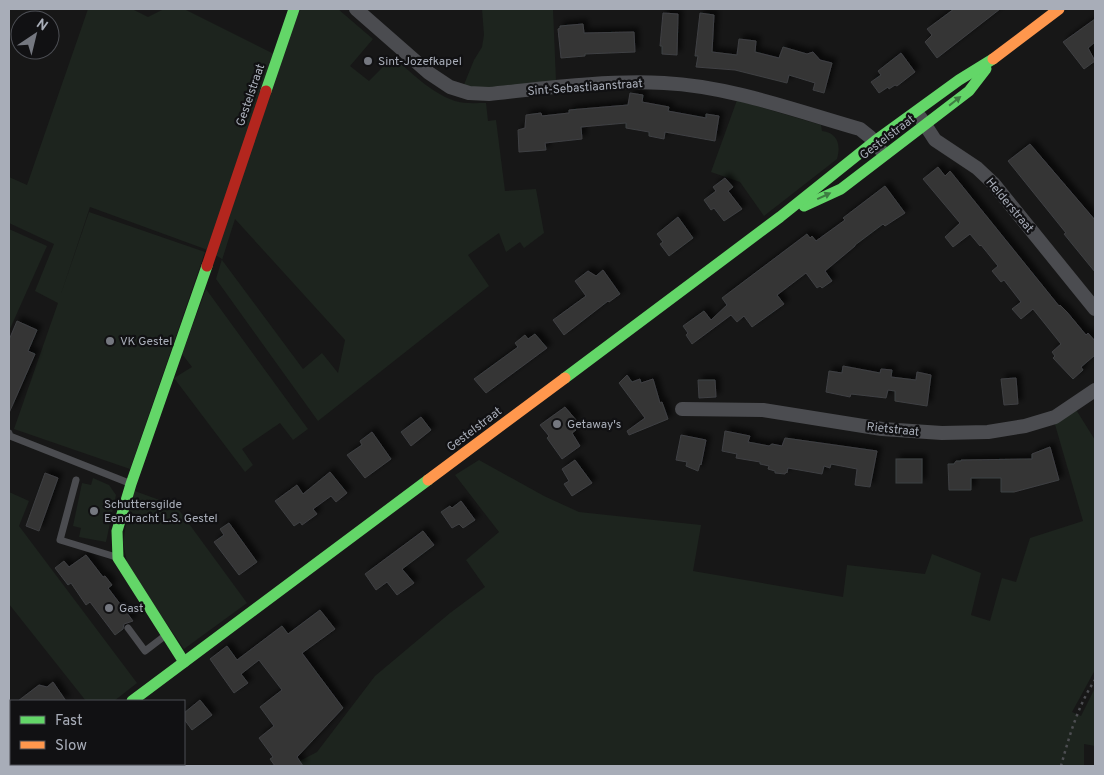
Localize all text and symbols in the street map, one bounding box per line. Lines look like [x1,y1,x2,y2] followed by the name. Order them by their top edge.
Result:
[10,10,60,60] north arrow
[33,16,51,35] text: N
[378,54,462,70] place label: Sint-Jozefkapel
[362,55,374,67] marker: Sint-Jozefkapel
[233,62,269,129] street label: Gestelstraat
[527,76,643,100] street label: Sint-Sebastiaanstraat
[949,96,962,107] one-way arrow
[857,112,918,164] street label: Gestelstraat
[982,175,1037,236] street label: Helderstraat
[817,192,831,200] one-way arrow
[120,334,172,350] place label: VK Gestel
[104,335,116,347] marker: VK Gestel
[444,404,505,456] street label: Gestelstraat
[567,417,622,433] place label: Getaway's
[551,418,563,430] marker: Getaway's
[866,419,920,441] street label: Rietstraat
[104,497,218,527] place label: Schuttersgilde Eendracht L.S. Gestel
[88,505,100,517] marker: Schuttersgilde Eendracht L.S. Gestel
[119,601,144,617] place label: Gast
[103,602,115,614] marker: Gast
[10,700,185,765] legend
[55,712,83,731] text: Fast
[55,737,87,756] text: Slow

